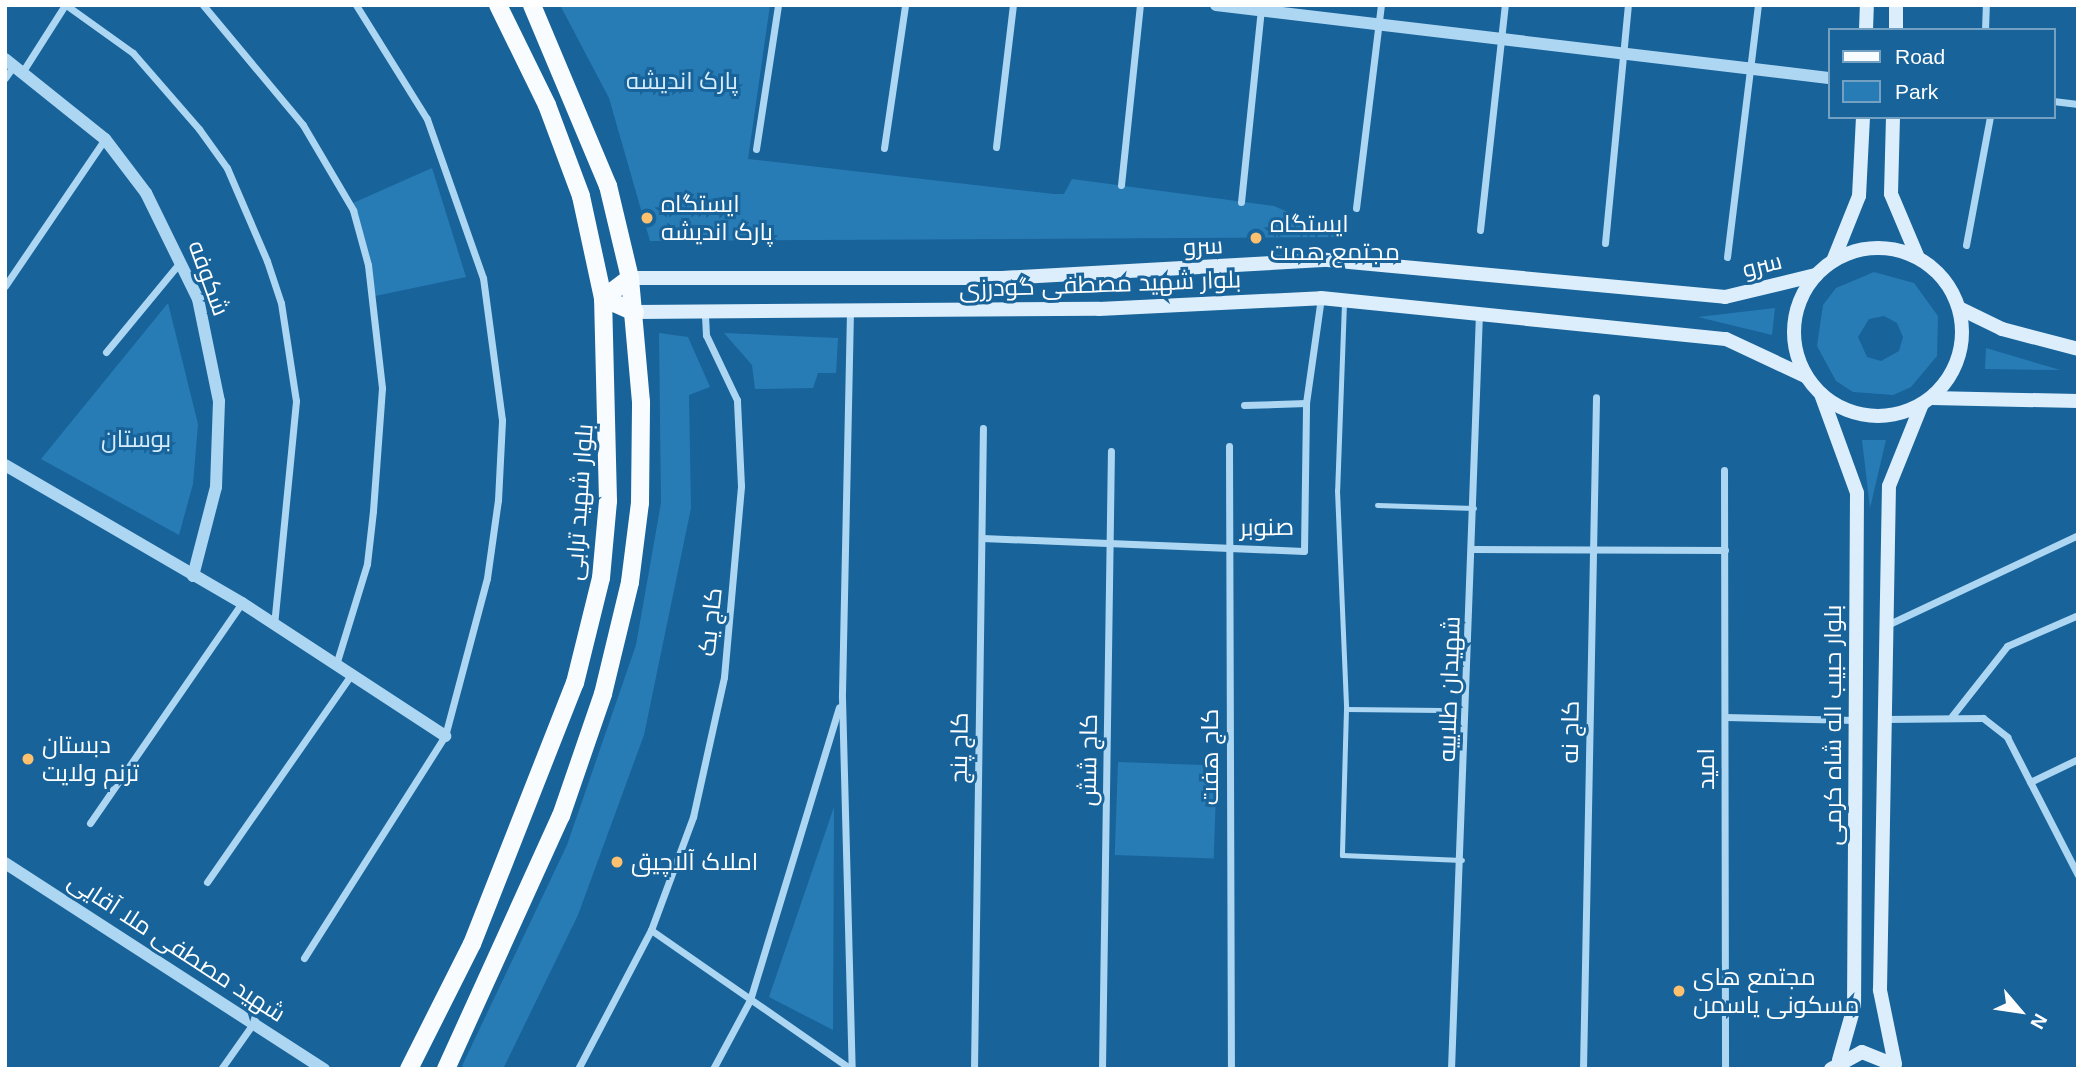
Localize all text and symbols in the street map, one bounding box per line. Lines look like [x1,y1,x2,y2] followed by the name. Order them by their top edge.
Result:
[1828,28,2055,119] legend
[1895,45,1945,68] text: Road
[626,67,738,95] park label: پارک اندیشه
[1895,80,1938,103] text: Park
[661,190,773,246] place label: ایستگاه پارک اندیشه
[639,210,655,226] marker: ایستگاه پارک اندیشه
[1270,210,1400,266] place label: ایستگاه مجتمع همت
[1248,230,1264,246] marker: ایستگاه مجتمع همت
[1182,231,1224,261] street label: سرو
[182,236,236,320] street label: شکوفه
[1739,246,1785,284] street label: سرو
[958,265,1242,303] street label: بلوار شهید مصطفی گودرزی
[559,423,599,581] street label: بلوار شهید ترابی
[101,425,171,453] park label: بوستان
[1240,512,1294,542] street label: صنوبر
[692,586,728,658] street label: کاج یک
[1819,605,1847,845] street label: بلوار حبیب اله شاه کرمی
[1432,616,1466,762] street label: شهیدان طلاییه
[1555,700,1585,764] street label: کاج نه
[1196,709,1224,805] street label: کاج هفت
[944,712,974,784] street label: کاج پنج
[1073,714,1103,806] street label: کاج شش
[42,731,139,787] place label: دبستان ترنم ولایت
[1692,748,1720,790] street label: امید
[20,751,36,767] marker: دبستان ترنم ولایت
[631,848,758,876] place label: املاک آلاچیق
[609,854,625,870] marker: املاک آلاچیق
[63,866,291,1028] street label: شهید مصطفی ملا آقایی
[1693,963,1859,1019] place label: مجتمع های مسکونی یاسمن
[1985,976,2055,1046] north arrow
[1671,983,1687,999] marker: مجتمع های مسکونی یاسمن
[2026,1010,2051,1033] text: N

